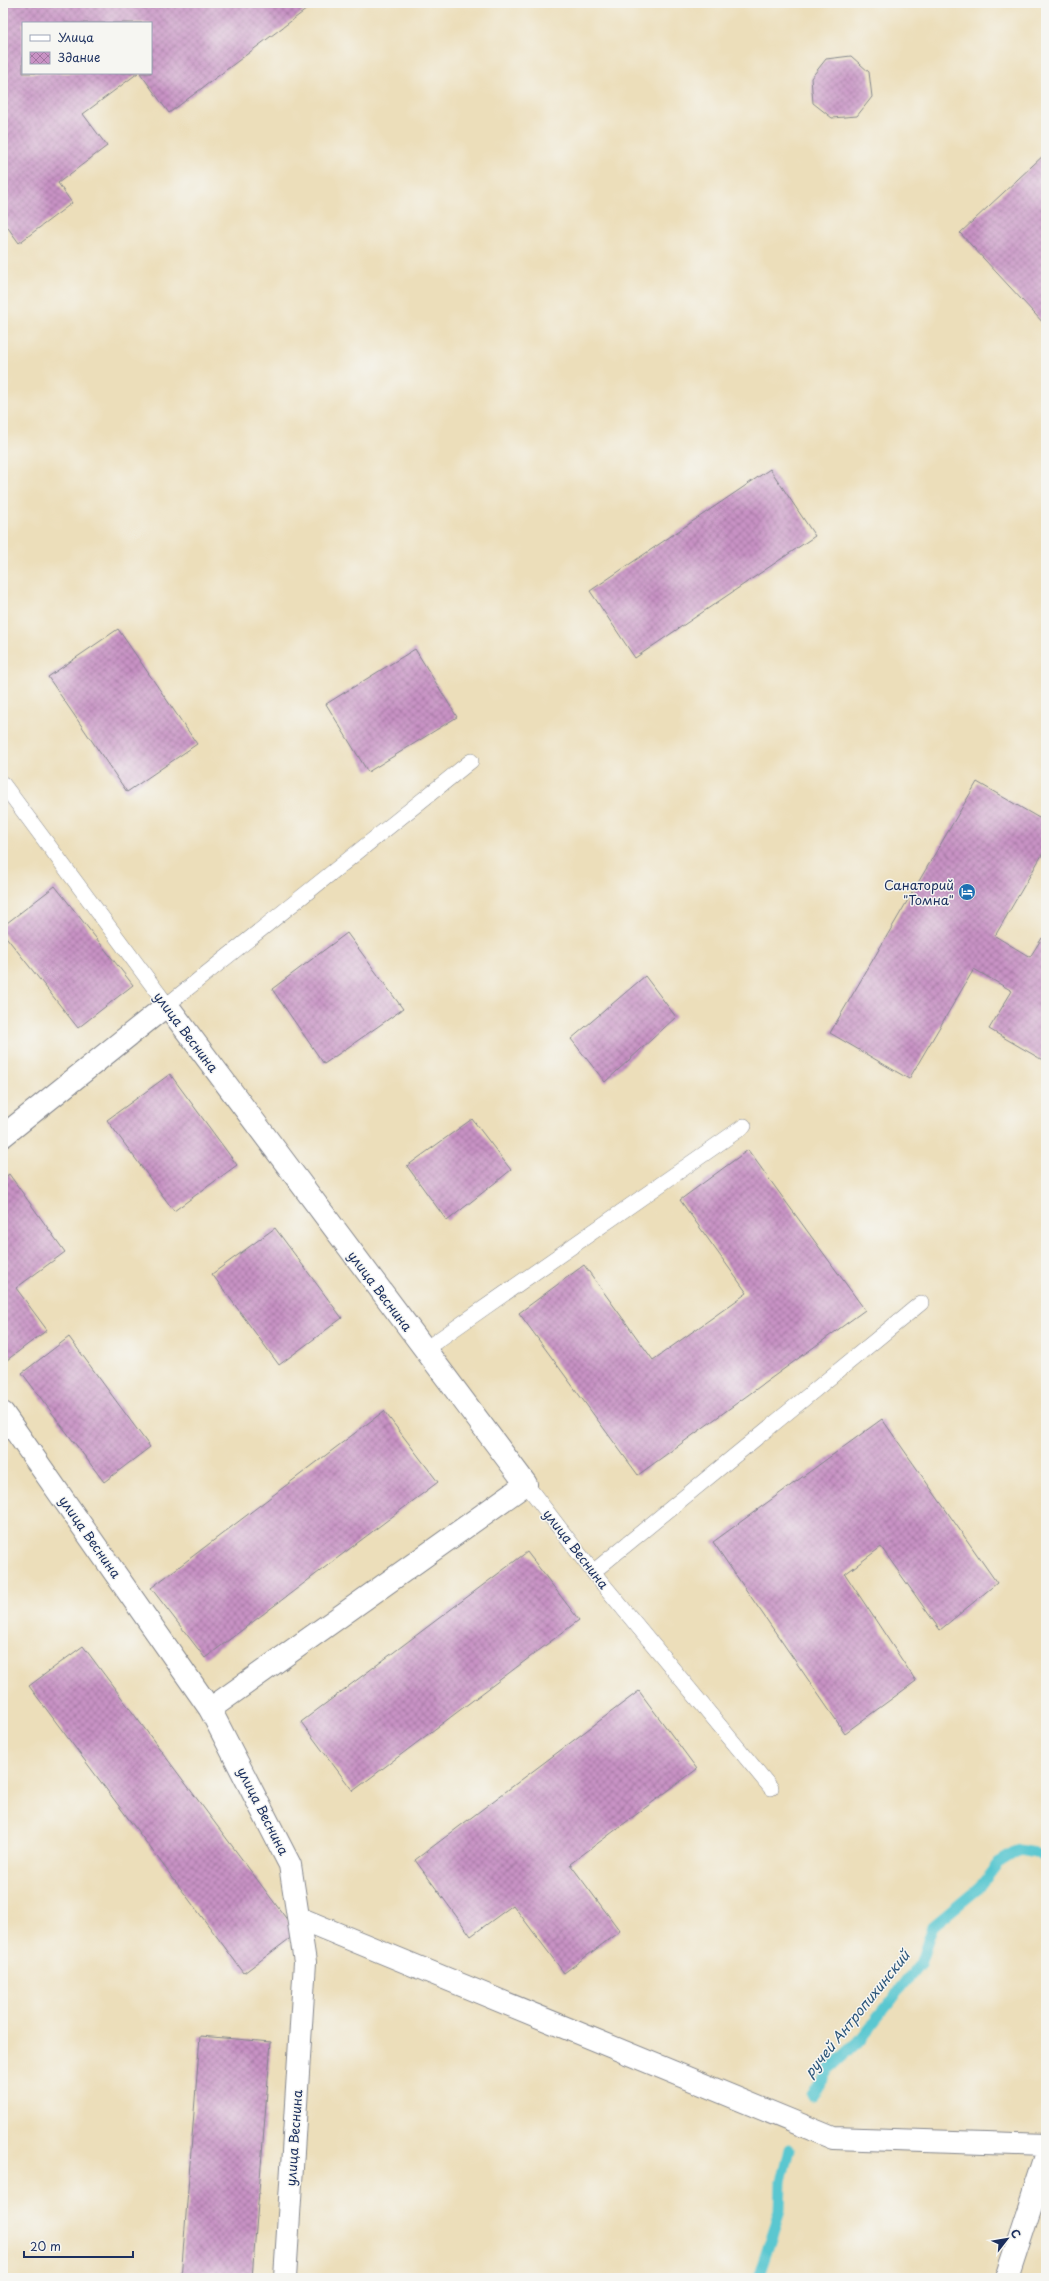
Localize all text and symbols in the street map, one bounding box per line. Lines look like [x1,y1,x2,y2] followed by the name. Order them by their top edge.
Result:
[22,22,152,74] legend
[58,28,94,46] text: Улица
[58,48,100,66] text: Здание
[884,875,954,909] place label: Санаторий "Томна"
[957,882,977,902] hotel icon: Санаторий "Томна"
[150,987,224,1077] street label: улица Веснина
[344,1246,418,1336] street label: улица Веснина
[55,1492,126,1582] street label: улица Веснина
[539,1505,614,1593] street label: улица Веснина
[233,1763,294,1859] street label: улица Веснина
[799,1944,916,2082] water label: ручей Антропихинский
[281,2088,306,2187] street label: улица Веснина
[987,2219,1027,2259] north arrow
[1007,2226,1025,2242] text: С
[24,2233,133,2259] scale bar
[30,2237,61,2255] text: 20 m

